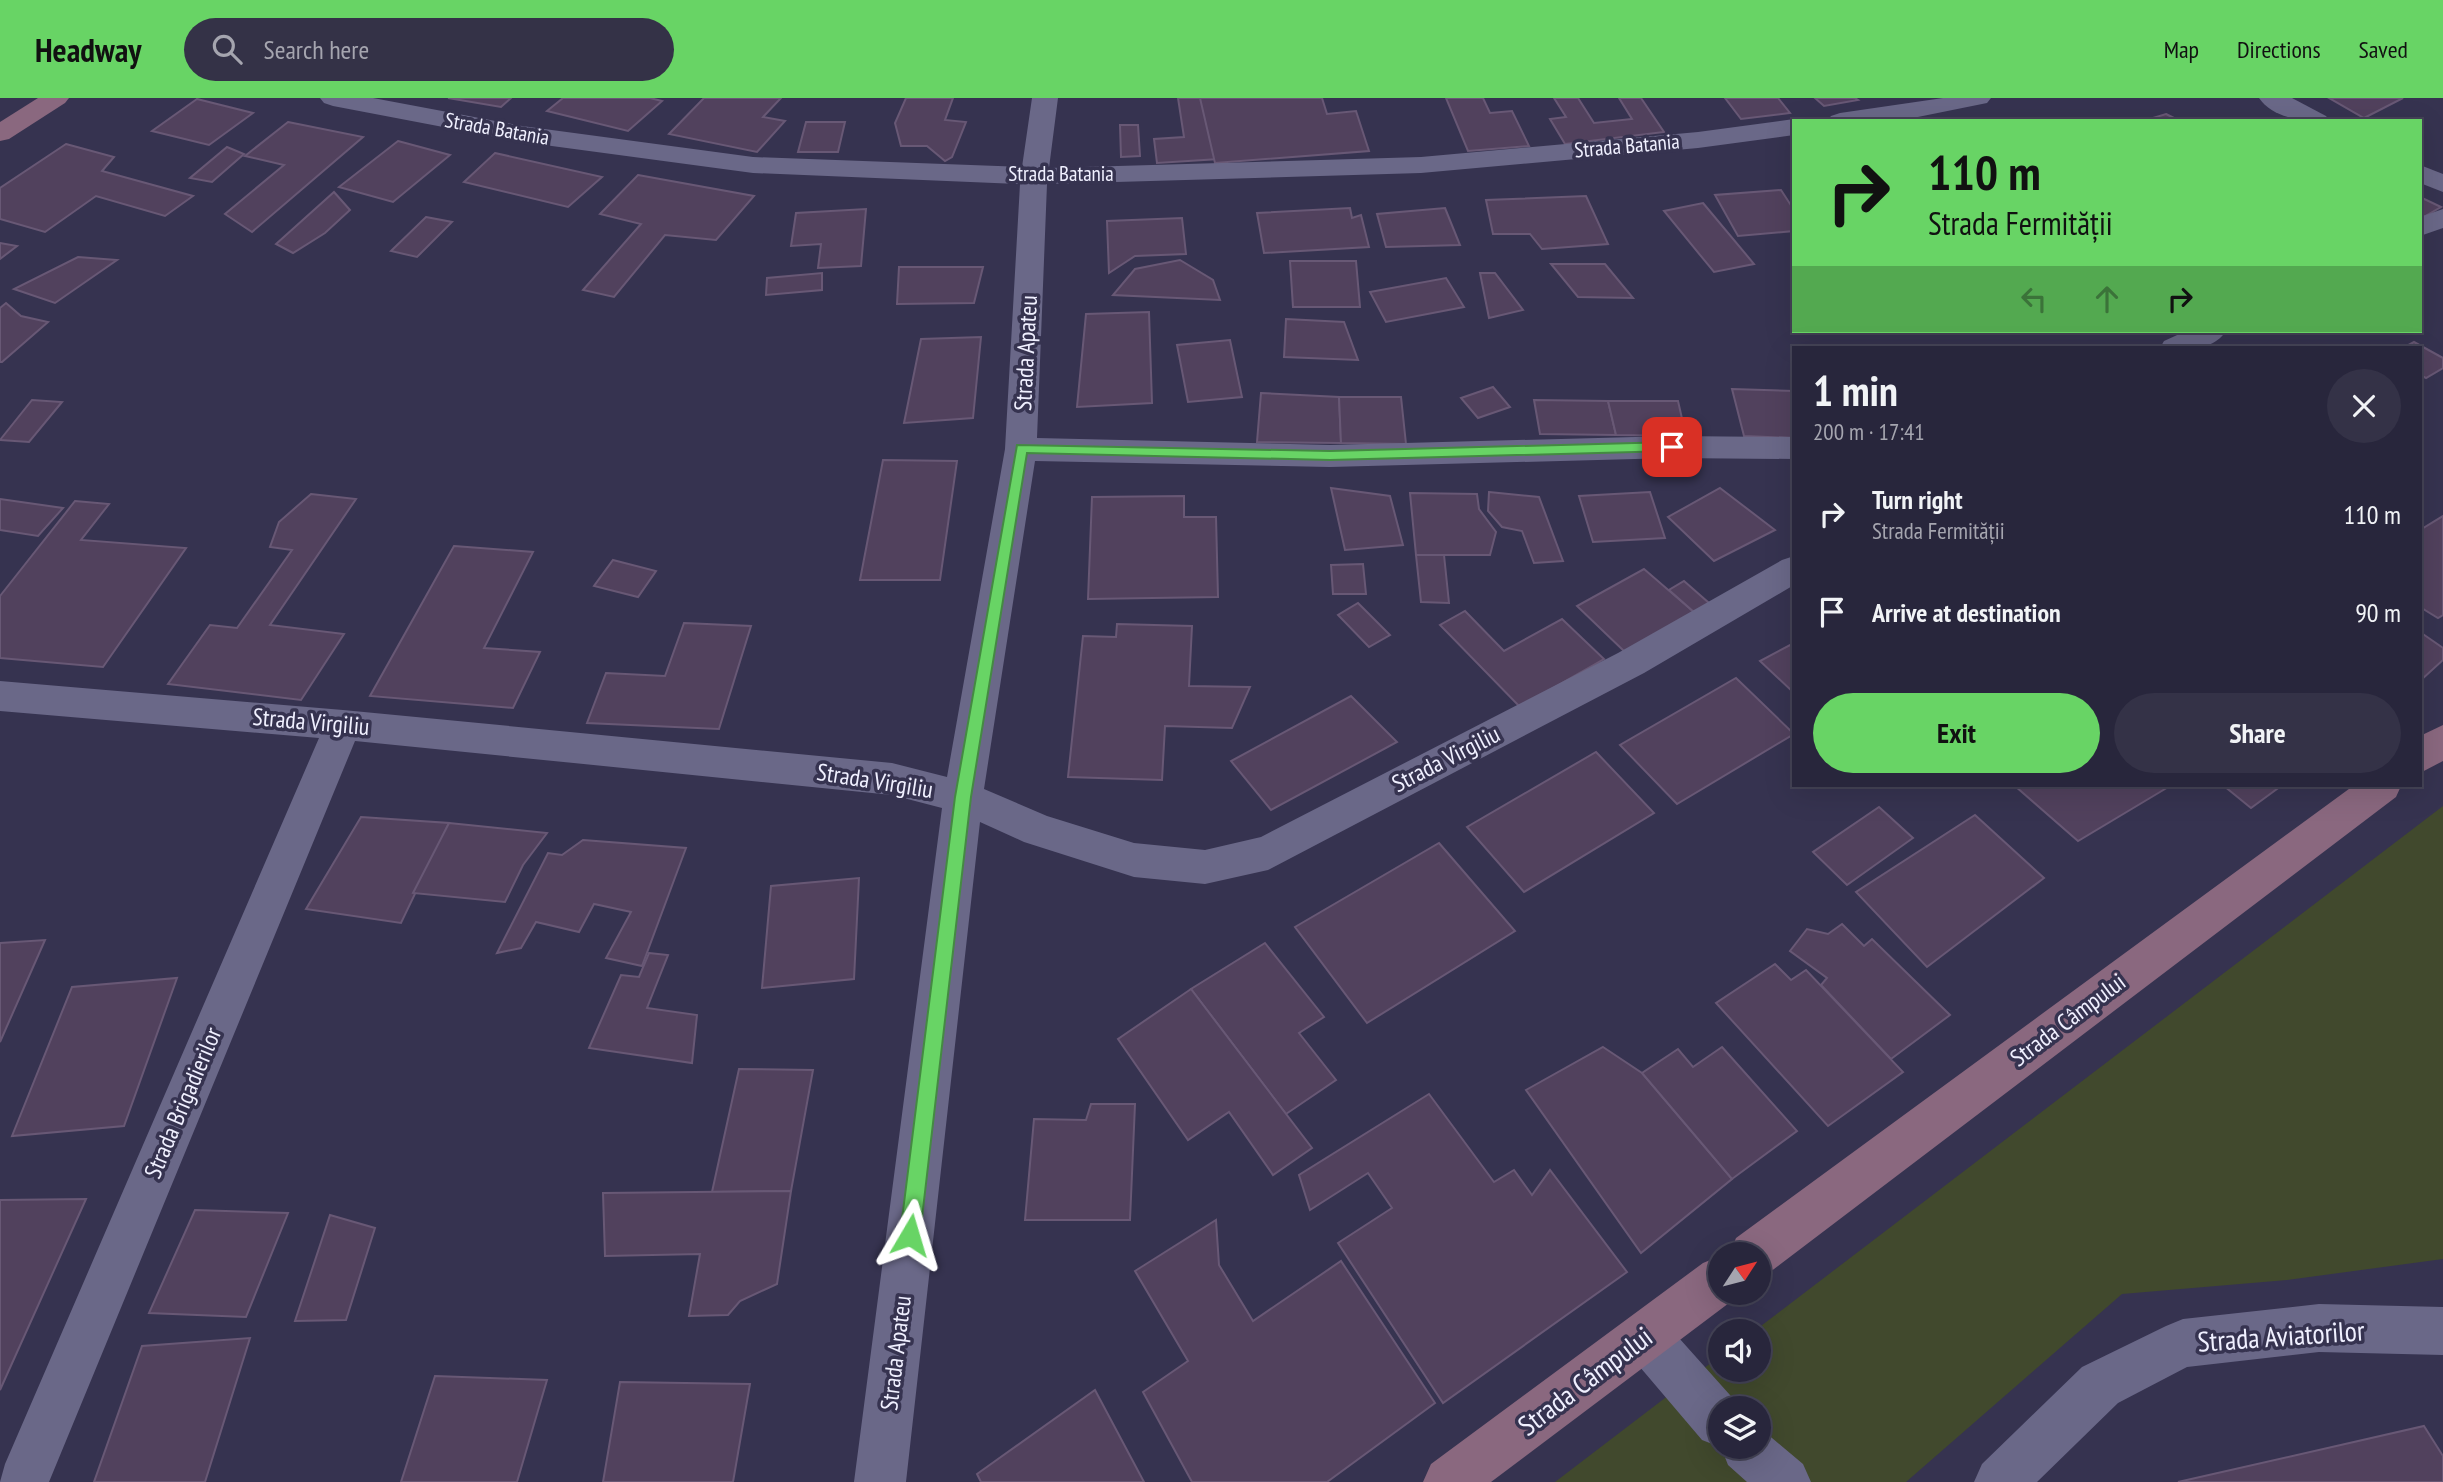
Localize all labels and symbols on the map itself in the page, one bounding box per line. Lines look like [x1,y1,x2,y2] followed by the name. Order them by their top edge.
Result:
[443,106,551,151] street label: Strada Batania
[1573,127,1681,164] street label: Strada Batania
[1008,160,1114,187] street label: Strada Batania
[1007,294,1044,412] street label: Strada Apateu
[1642,417,1702,477] pin
[251,701,371,742] street label: Strada Virgiliu
[1387,718,1505,799] street label: Strada Virgiliu
[815,756,935,805] street label: Strada Virgiliu
[2004,966,2132,1073] street label: Strada Câmpului
[137,1022,228,1183] street label: Strada Brigadierilor
[873,1198,947,1272] position arrow
[1708,1242,1771,1306] north arrow
[873,1294,918,1412] street label: Strada Apateu
[2196,1311,2366,1360] street label: Strada Aviatorilor
[1510,1318,1659,1443] street label: Strada Câmpului

